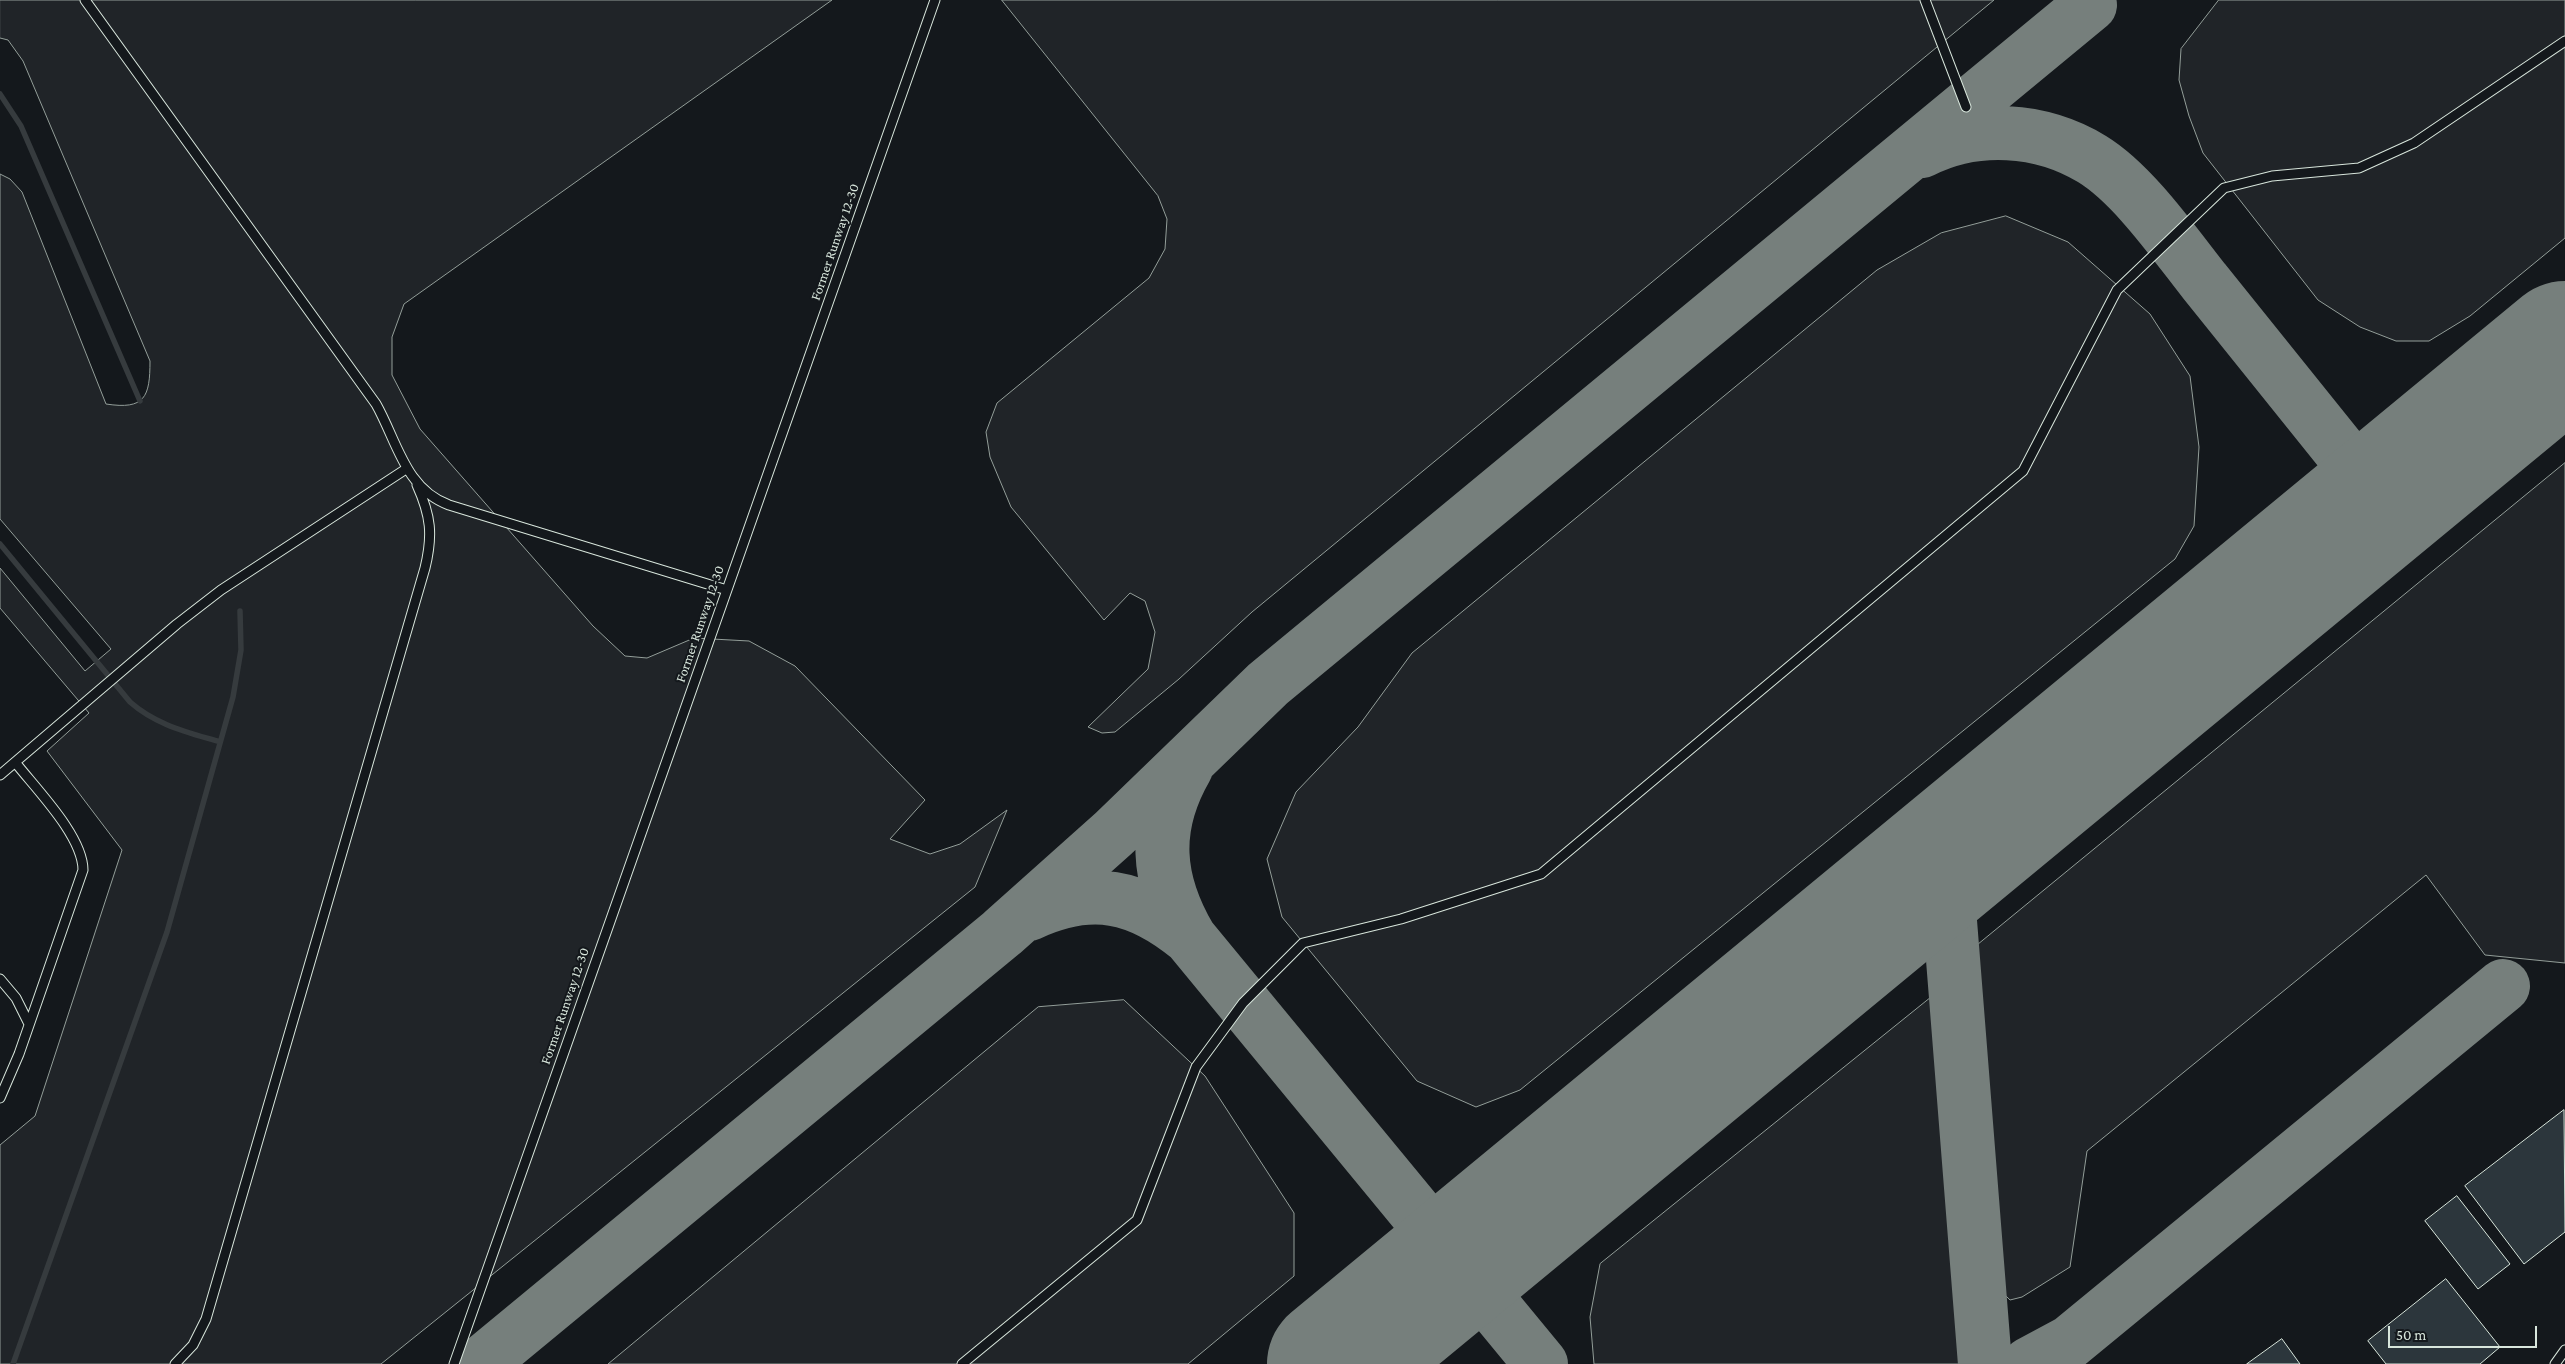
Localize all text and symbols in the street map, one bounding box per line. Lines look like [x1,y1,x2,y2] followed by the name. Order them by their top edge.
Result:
[807,181,863,303] street label: Former Runway 12-30
[672,563,728,685] street label: Former Runway 12-30
[537,945,593,1067] street label: Former Runway 12-30
[2390,1316,2539,1348] scale bar
[2396,1327,2426,1343] text: 50 m

